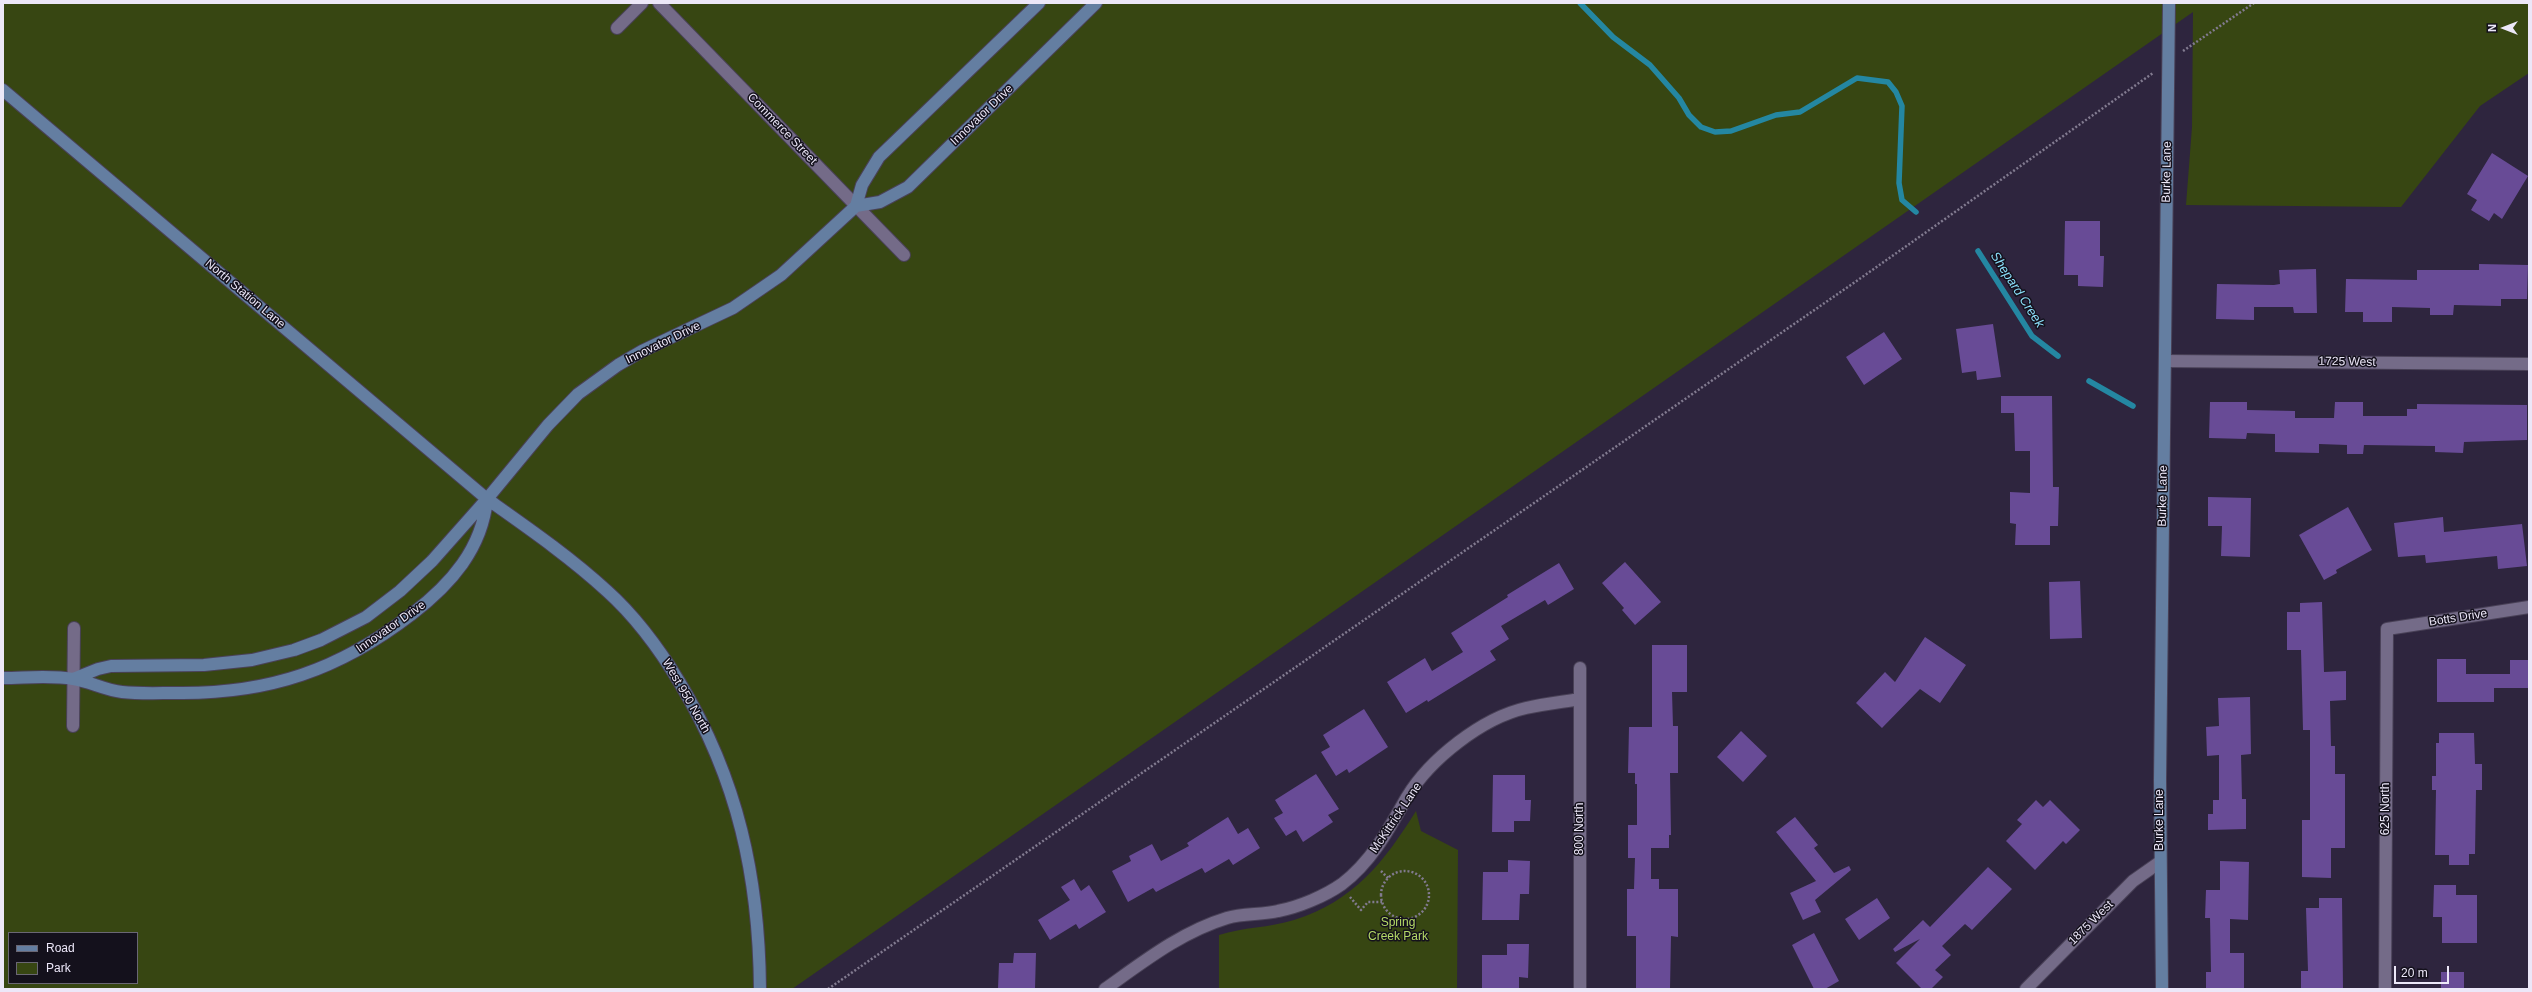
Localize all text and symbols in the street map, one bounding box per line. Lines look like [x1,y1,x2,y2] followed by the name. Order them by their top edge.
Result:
[2484,8,2524,48] north arrow
[2486,24,2498,32] text: N
[948,82,1016,148] street label: Innovator Drive
[744,90,820,168] street label: Commerce Street
[2159,141,2175,203] street label: Burke Lane
[1987,249,2047,331] water label: Shepard Creek
[202,256,288,332] street label: North Station Lane
[623,319,703,367] street label: Innovator Drive
[2318,354,2376,370] street label: 1725 West
[2155,465,2171,527] street label: Burke Lane
[354,598,428,656] street label: Innovator Drive
[2428,606,2488,630] street label: Botts Drive
[659,656,713,736] street label: West 950 North
[1367,780,1425,856] street label: McKittrick Lane
[2379,783,2393,835] street label: 625 North
[2153,789,2167,851] street label: Burke Lane
[1573,803,1587,855] street label: 800 North
[2066,898,2116,948] street label: 1875 West
[1368,916,1428,944] park label: Spring Creek Park
[8,932,138,984] legend
[46,941,75,955] text: Road
[2396,958,2451,984] scale bar
[46,961,71,975] text: Park
[2401,966,2428,980] text: 20 m

